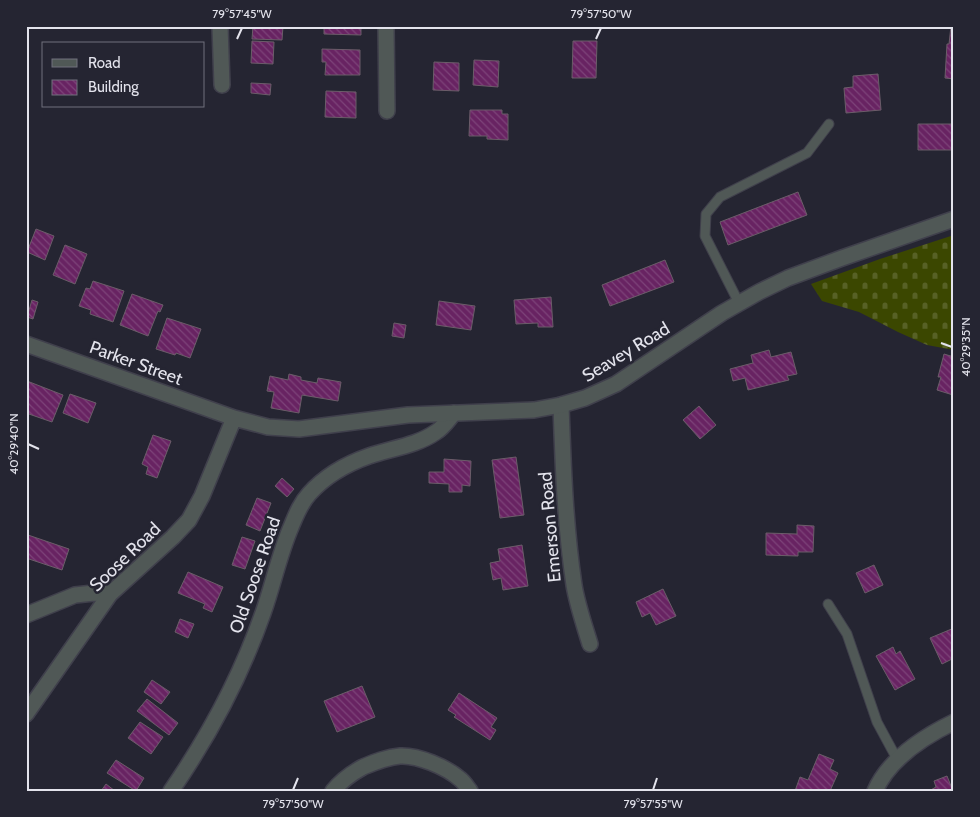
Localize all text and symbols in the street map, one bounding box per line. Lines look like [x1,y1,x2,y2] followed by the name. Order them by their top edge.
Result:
[212,6,272,21] text: 79°57'45"W
[570,6,632,21] text: 79°57'50"W
[42,42,205,108] legend
[88,54,121,72] text: Road
[88,78,139,96] text: Building
[578,317,674,387] street label: Seavey Road
[958,317,973,377] text: 40°29'35"N
[87,336,185,390] street label: Parker Street
[6,413,21,475] text: 40°29'40"N
[534,471,566,583] street label: Emerson Road
[225,514,285,636] street label: Old Soose Road
[85,518,165,596] street label: Soose Road
[262,796,324,811] text: 79°57'50"W
[623,796,683,811] text: 79°57'55"W

